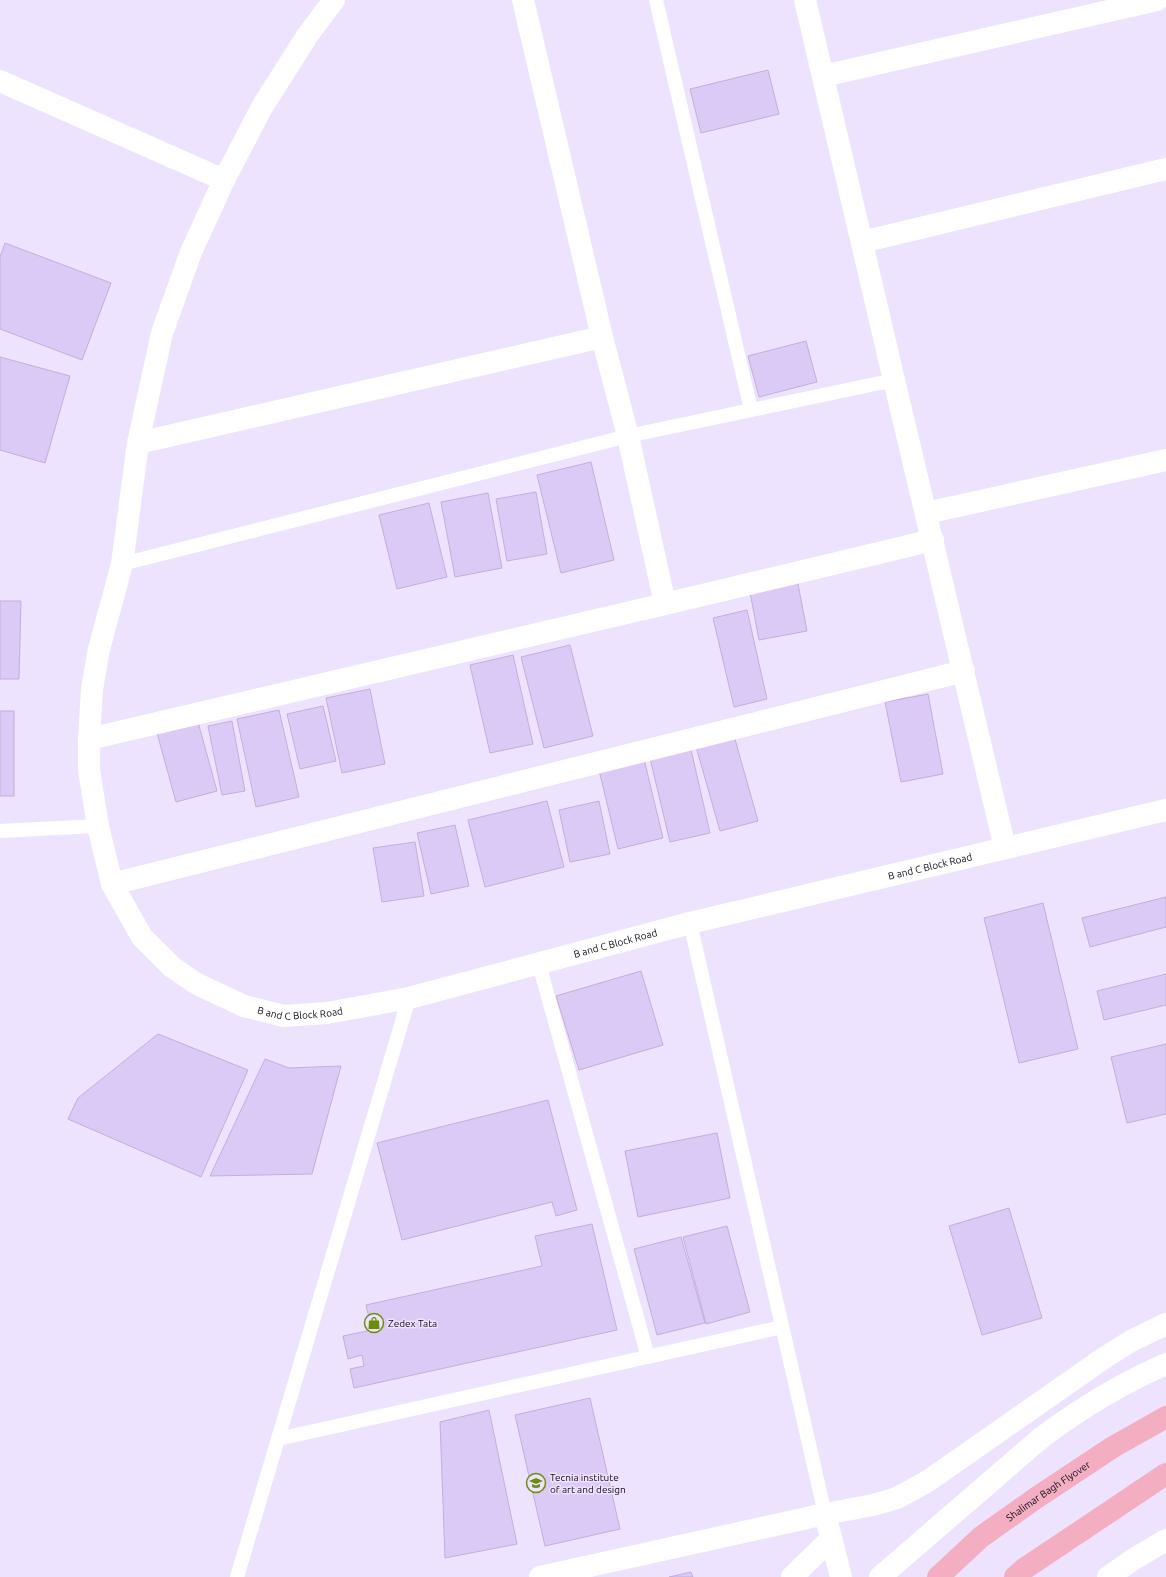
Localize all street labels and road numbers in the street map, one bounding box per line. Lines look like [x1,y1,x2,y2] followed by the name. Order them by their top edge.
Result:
[887,851,973,882] street label: B and C Block Road
[572,927,659,960] street label: B and C Block Road
[256,1005,344,1022] street label: B and C Block Road
[1004,1459,1092,1524] street label: Shalimar Bagh Flyover

